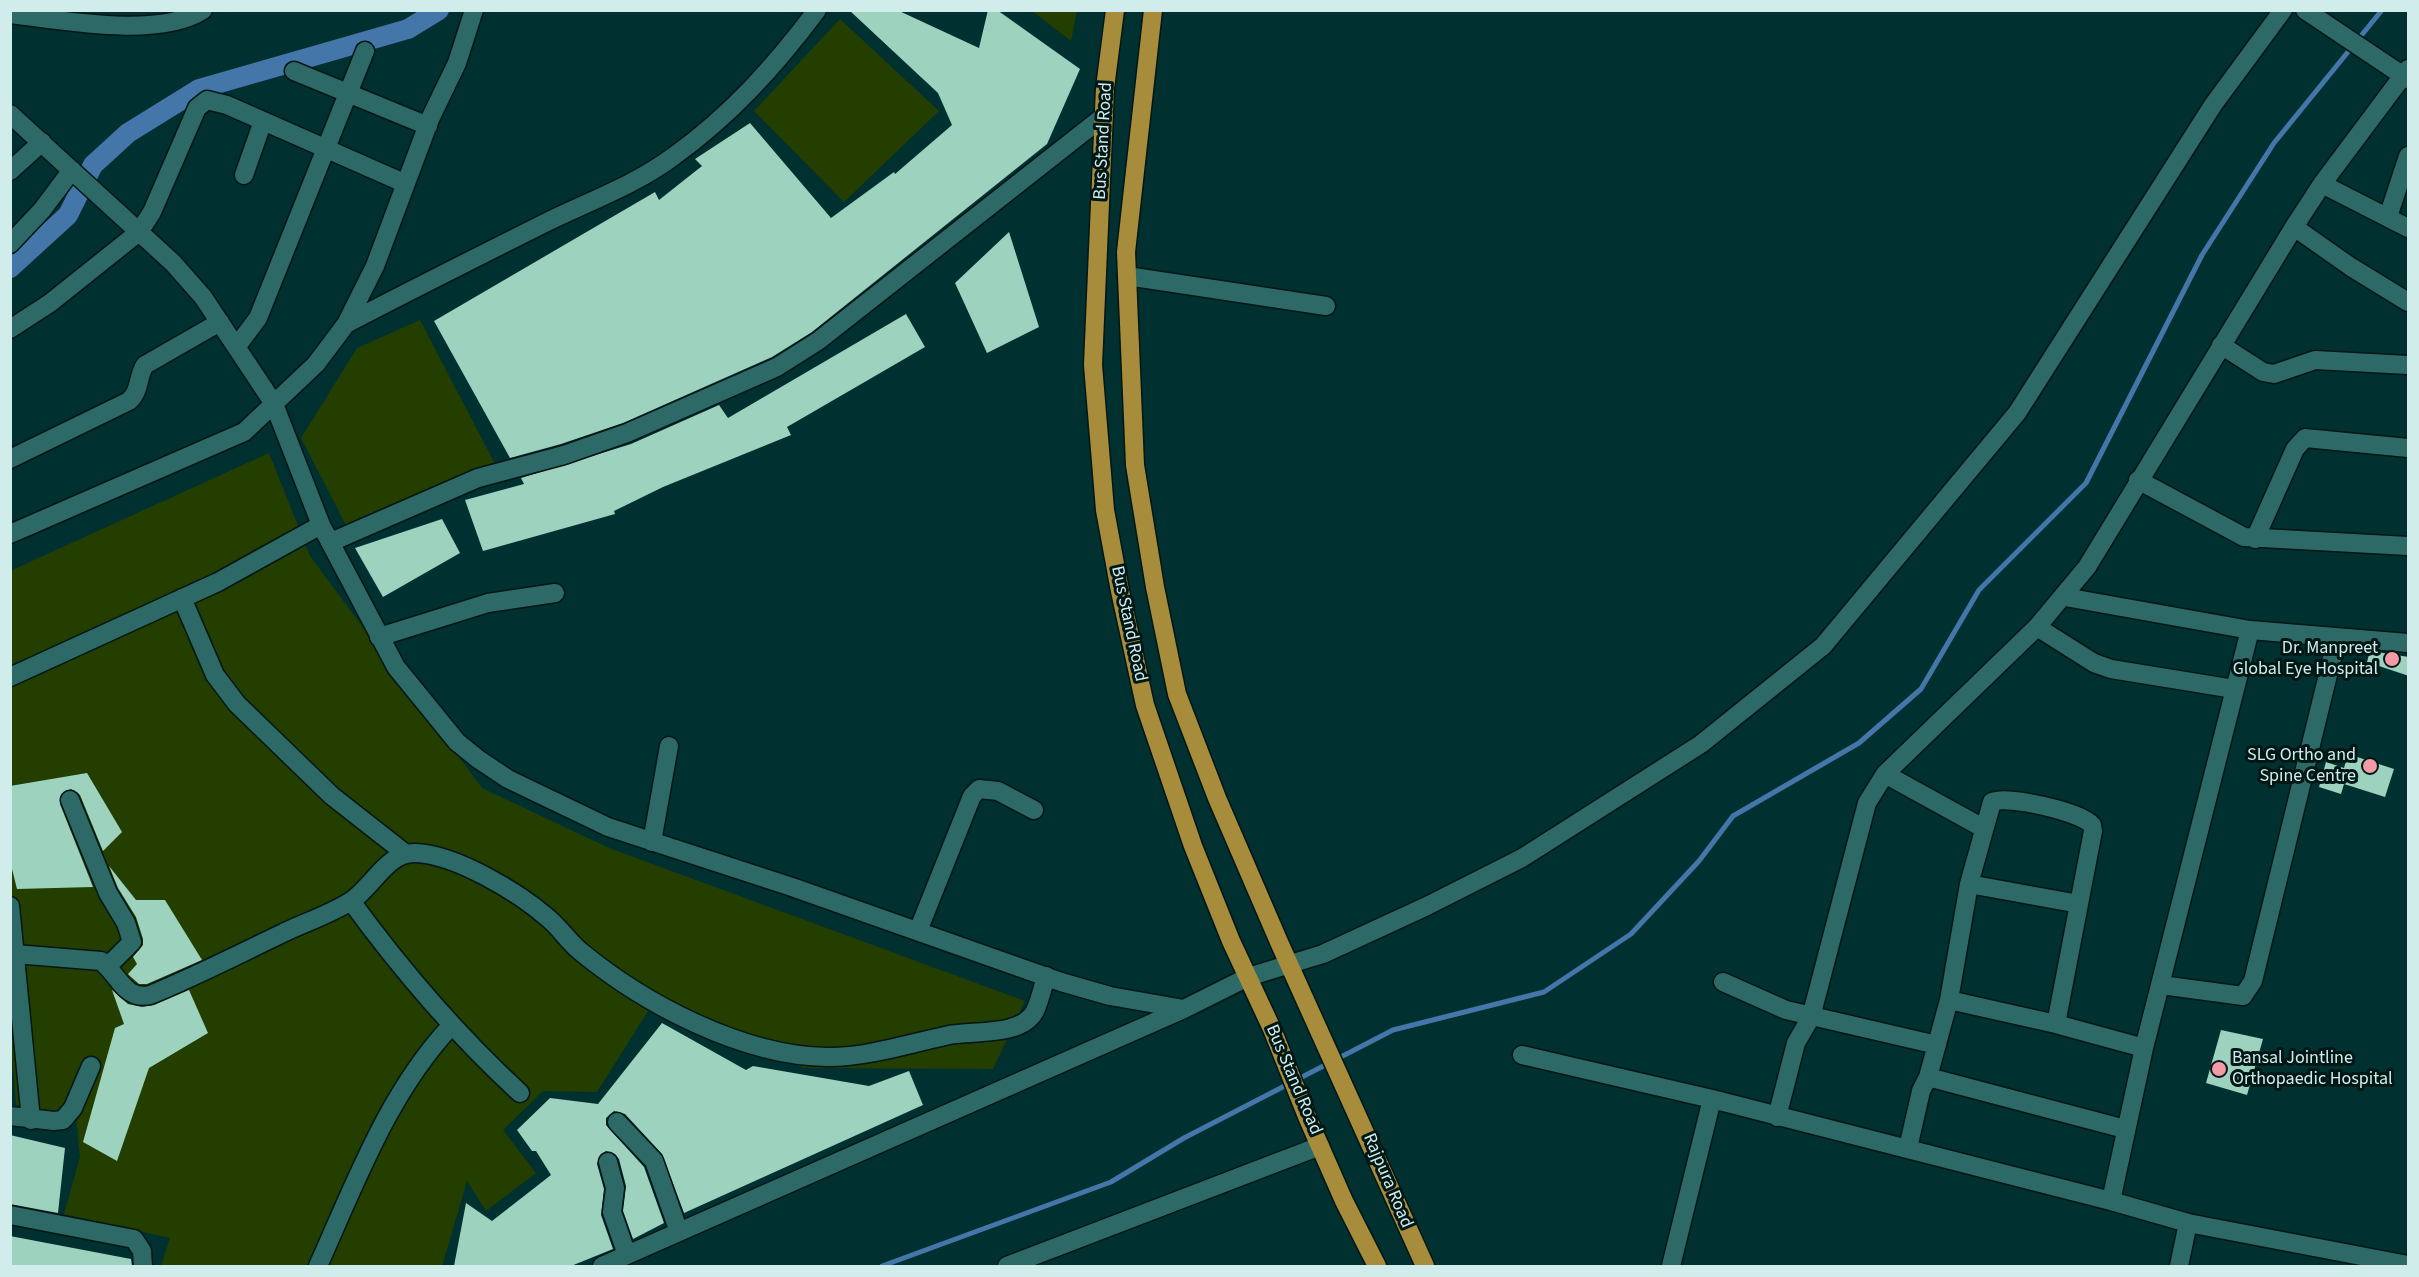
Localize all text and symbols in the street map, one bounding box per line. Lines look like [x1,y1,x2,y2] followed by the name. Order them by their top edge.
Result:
[1090,82,1118,200] street label: Bus Stand Road
[1105,564,1151,684] street label: Bus Stand Road
[2233,638,2378,680] place label: Dr. Manpreet Global Eye Hospital
[2383,650,2401,668] marker: Dr. Manpreet Global Eye Hospital
[2247,745,2356,788] place label: SLG Ortho and Spine Centre
[2361,757,2379,775] marker: SLG Ortho and Spine Centre
[1260,1022,1326,1138] street label: Bus Stand Road
[2232,1048,2393,1090] place label: Bansal Jointline Orthopaedic Hospital
[2210,1060,2228,1078] marker: Bansal Jointline Orthopaedic Hospital
[1357,1130,1417,1232] street label: Rajpura Road

